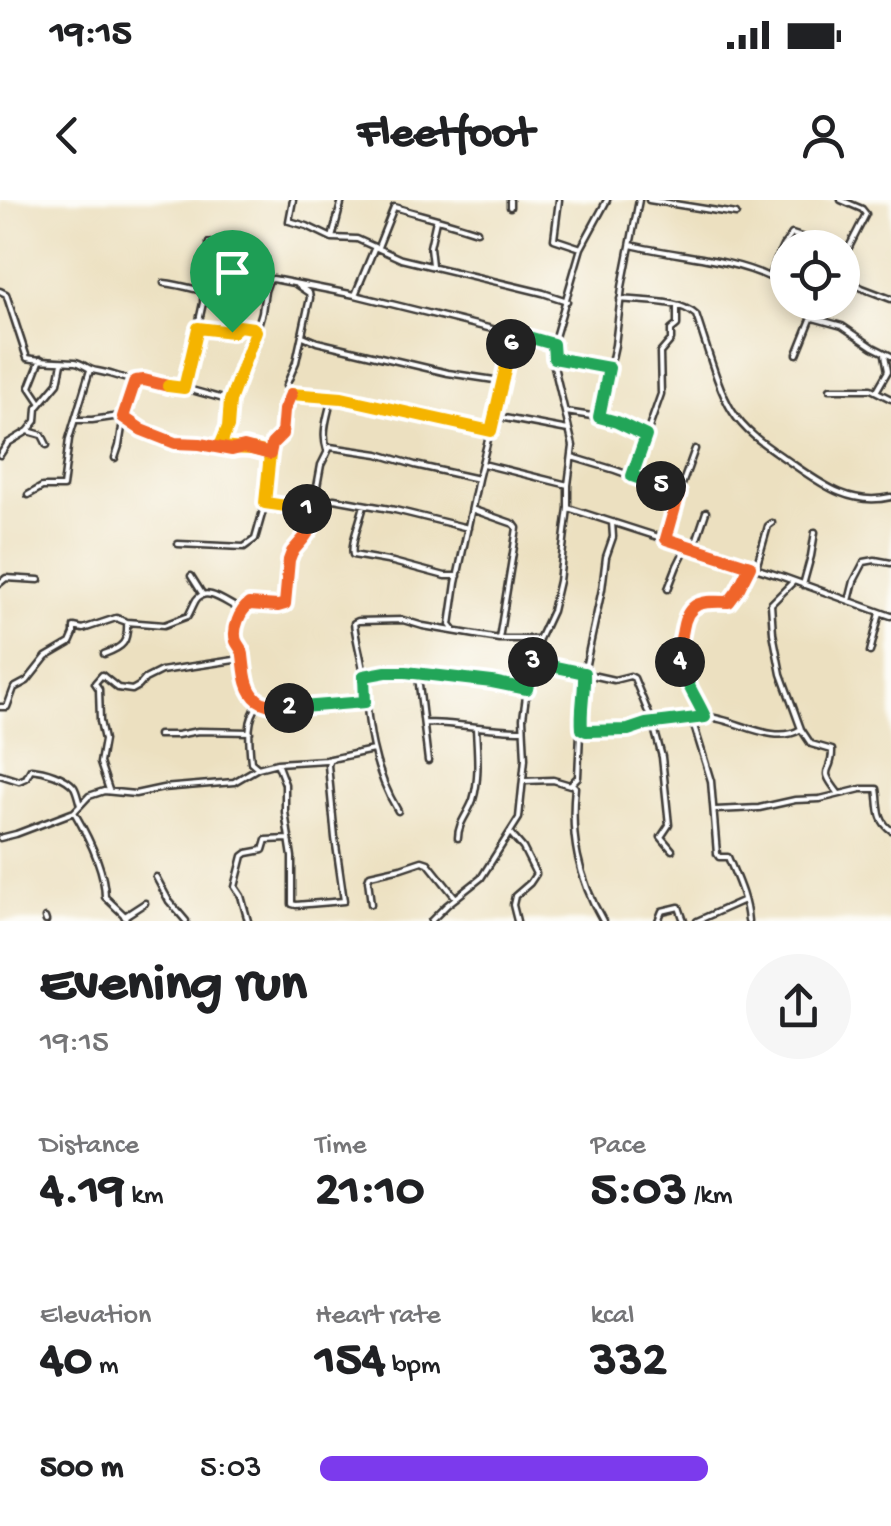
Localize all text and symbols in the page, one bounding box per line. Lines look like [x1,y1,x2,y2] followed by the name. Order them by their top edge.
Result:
[50,13,132,57] text: 19:15
[40,108,95,163] icon: back
[796,108,851,163] icon: person
[357,109,534,162] text: Fleetfoot
[190,230,275,333] pin
[770,230,860,320] map controls
[770,230,860,320] button: locate
[205,245,260,300] icon: arrive
[486,319,536,369] pin: 6
[504,327,518,360] text: 6
[636,461,686,511] pin: 5
[654,469,668,502] text: 5
[282,484,332,534] pin: 1
[301,492,313,525] text: 1
[508,637,558,687] pin: 3
[655,637,705,687] pin: 4
[526,645,540,678] text: 3
[673,645,687,678] text: 4
[264,683,314,733] pin: 2
[282,691,296,724] text: 2
[746,954,851,1059] button: share
[40,955,307,1019] text: Evening run
[40,1025,109,1063] text: 19:15
[40,1130,139,1163] text: Distance
[315,1130,367,1163] text: Time
[591,1130,646,1163] text: Pace
[40,1163,125,1222] text: 4.19
[315,1163,424,1222] text: 21:10
[591,1163,687,1222] text: 5:03
[125,1180,164,1213] text: km
[687,1180,733,1213] text: /km
[40,1300,151,1333] text: Elevation
[315,1300,441,1333] text: Heart rate
[591,1300,634,1333] text: kcal
[40,1333,92,1392] text: 40
[315,1333,385,1392] text: 154
[591,1333,667,1392] text: 332
[92,1350,119,1383] text: m
[385,1350,441,1383] text: bpm
[40,1450,123,1488] text: 500 m
[200,1450,262,1488] text: 5:03

